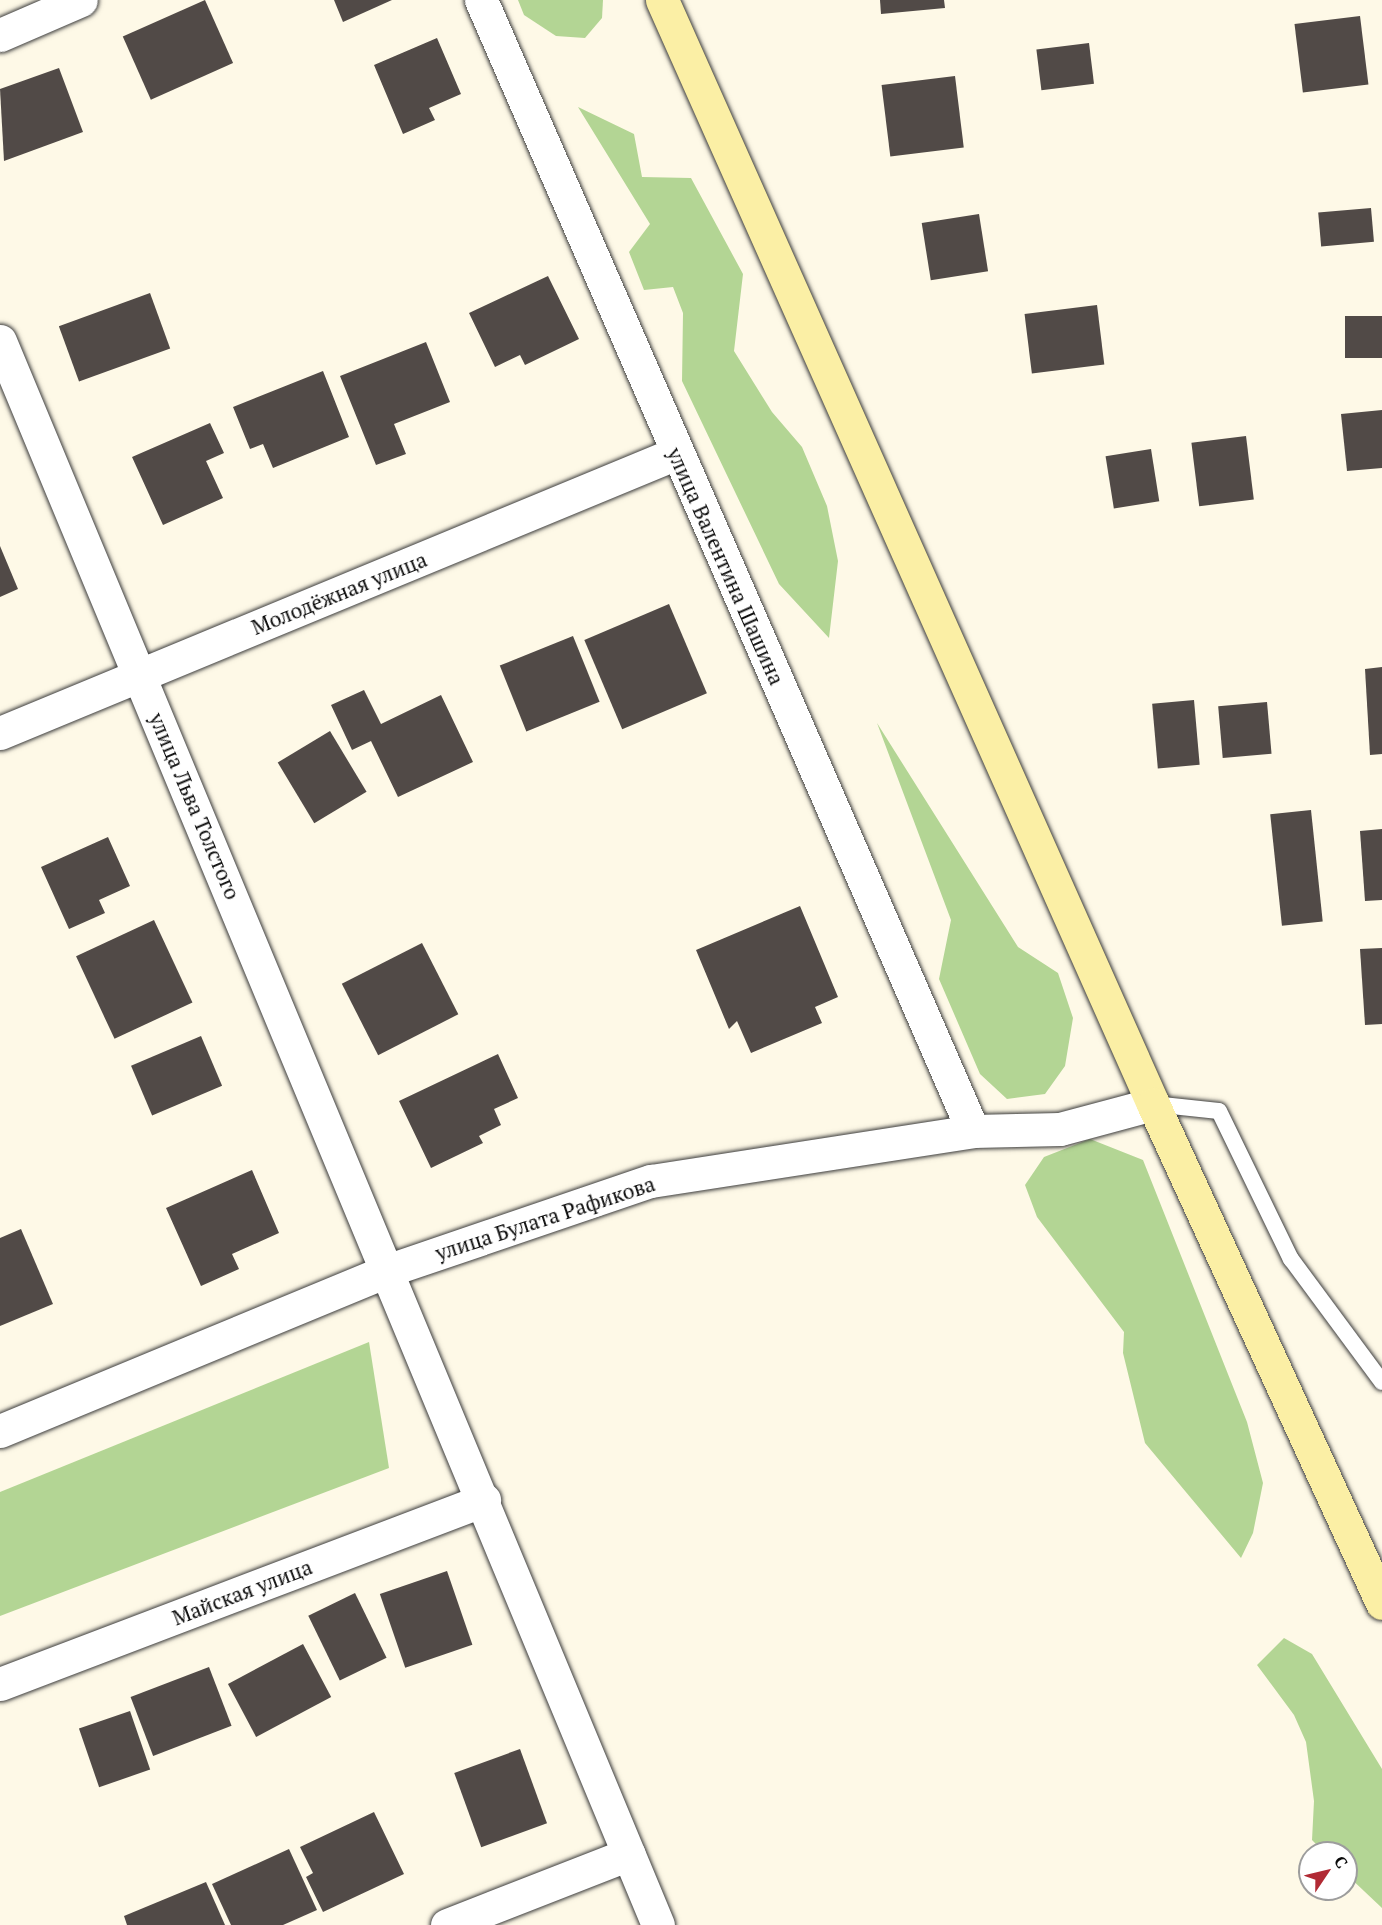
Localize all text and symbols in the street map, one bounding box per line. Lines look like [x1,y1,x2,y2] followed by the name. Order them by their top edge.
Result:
[662,443,790,689] street label: улица Валентина Шашина
[248,546,430,640] street label: Молодёжная улица
[144,709,246,903] street label: улица Льва Толстого
[432,1171,658,1265] street label: улица Булата Рафикова
[169,1554,315,1630] street label: Майская улица
[1298,1841,1358,1901] north arrow
[1329,1851,1353,1872] text: С

